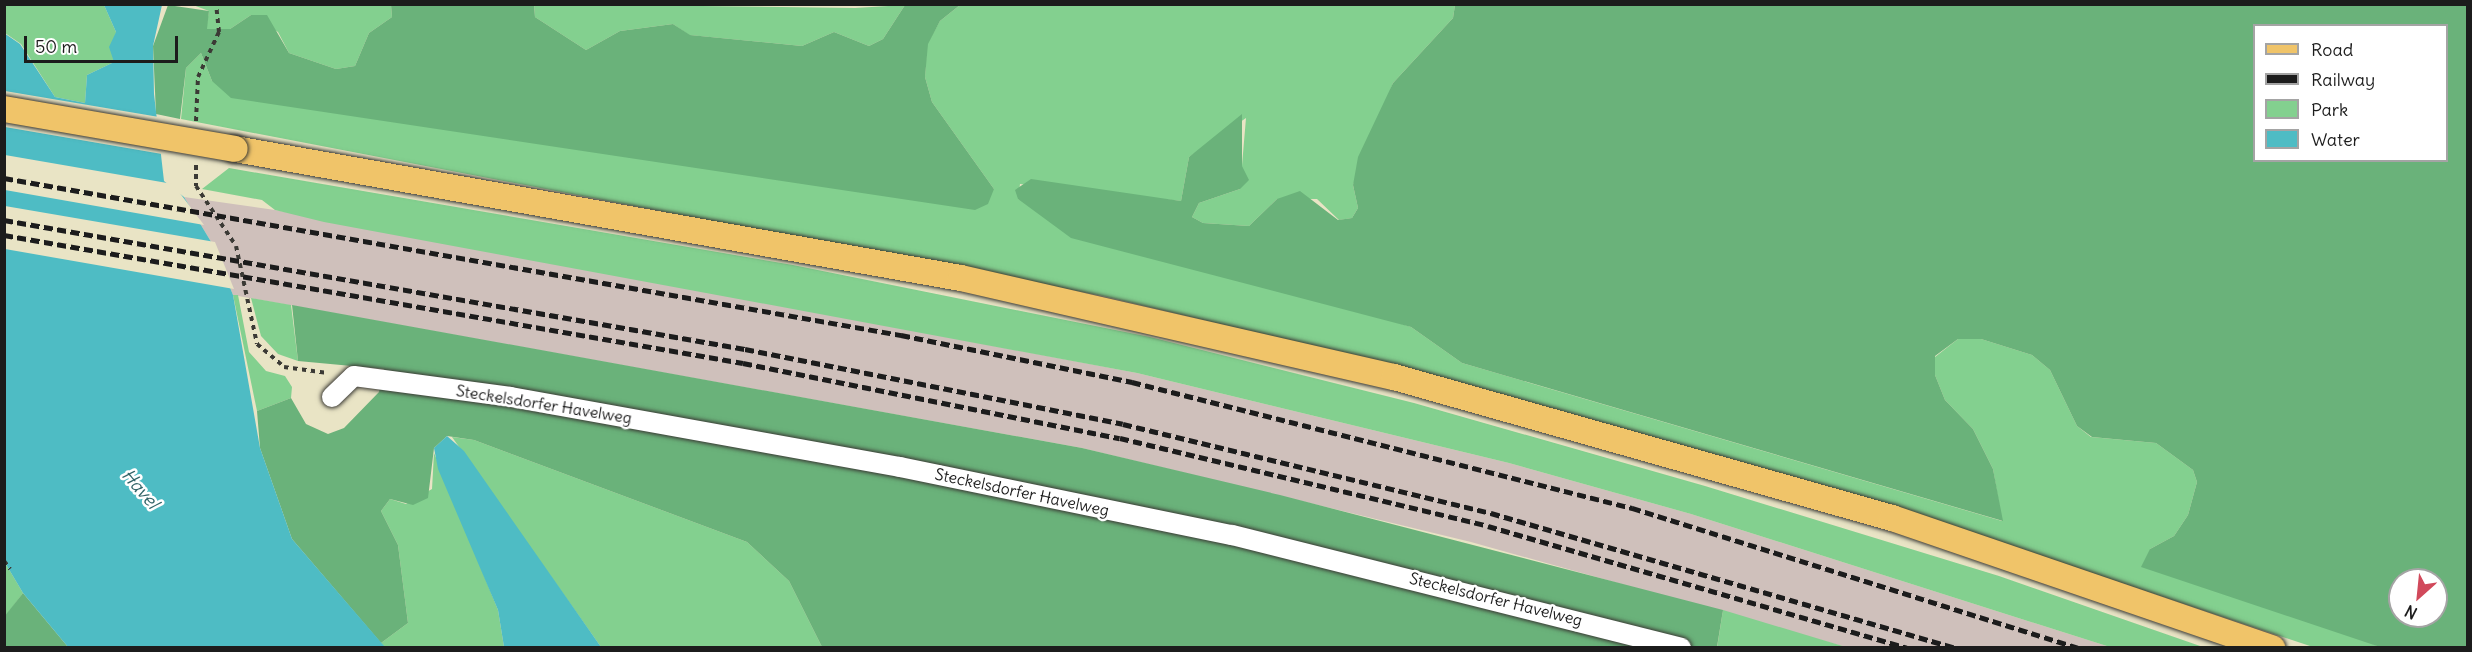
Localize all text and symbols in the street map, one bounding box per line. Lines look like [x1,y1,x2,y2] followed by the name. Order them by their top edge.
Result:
[27,24,182,62] scale bar
[2253,24,2448,162] legend
[35,35,77,58] text: 50 m
[2311,38,2353,61] text: Road
[2311,68,2375,91] text: Railway
[2311,98,2348,121] text: Park
[2311,128,2360,151] text: Water
[455,381,633,427] street label: Steckelsdorfer Havelweg
[933,464,1111,520] street label: Steckelsdorfer Havelweg
[117,465,163,513] water label: Havel
[1408,568,1584,630] street label: Steckelsdorfer Havelweg
[2388,568,2448,628] north arrow
[2401,601,2420,624] text: N

